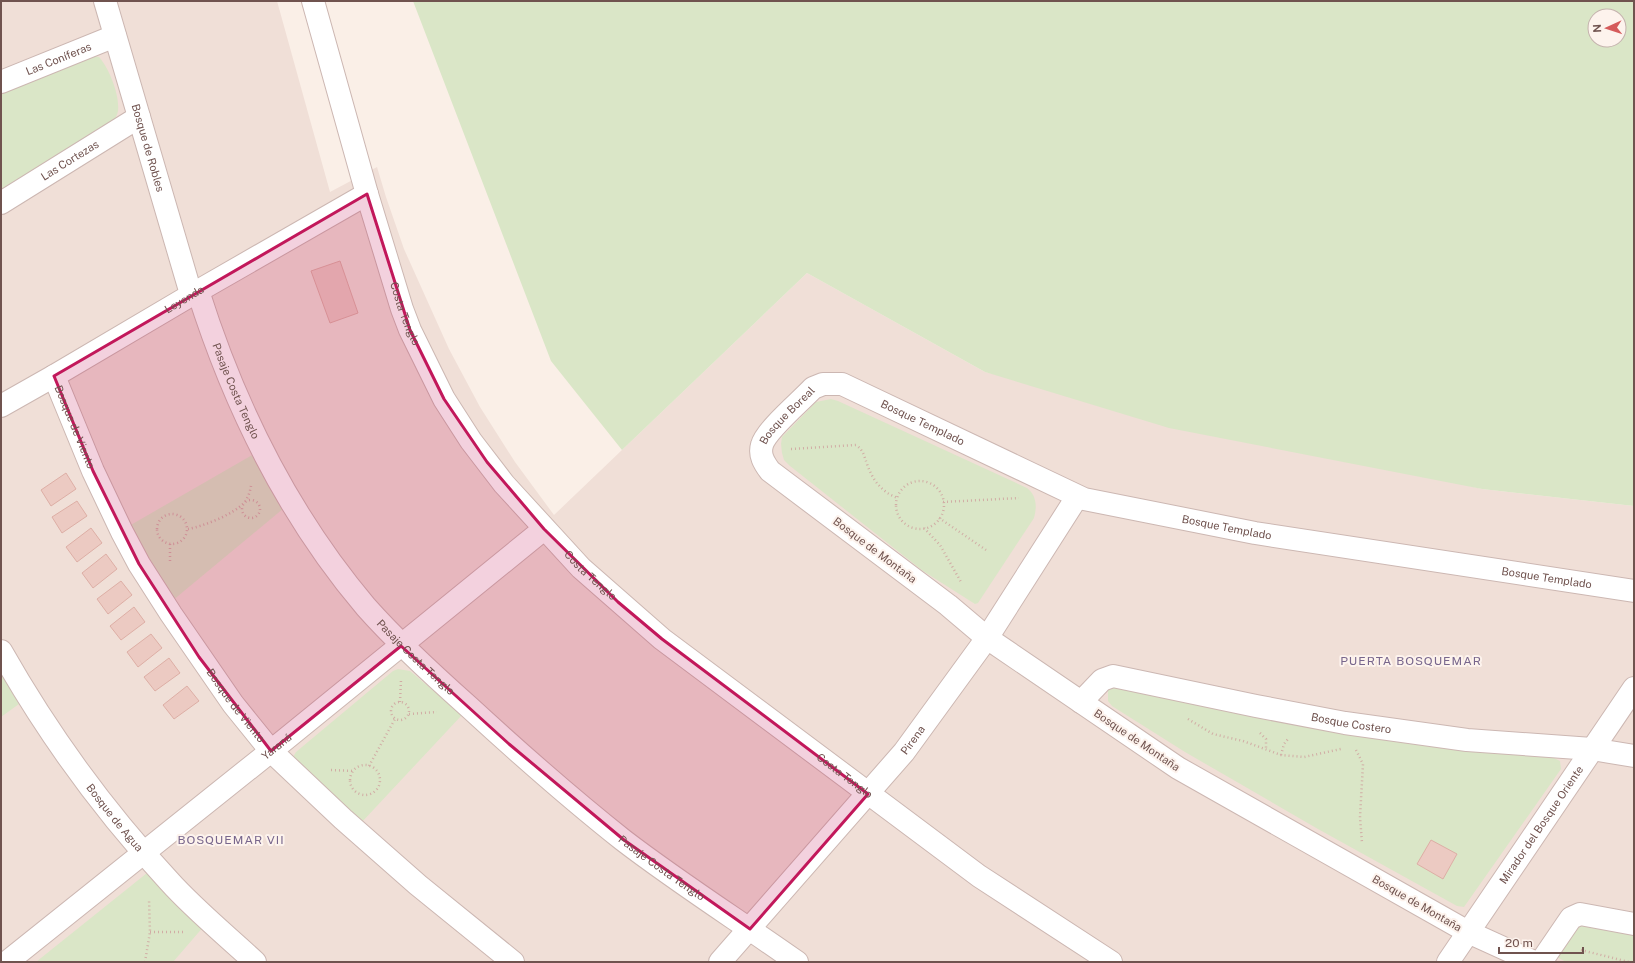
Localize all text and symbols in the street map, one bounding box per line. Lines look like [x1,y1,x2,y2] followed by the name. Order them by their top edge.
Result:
[1587,8,1627,48] north arrow
[1591,24,1603,33] text: N
[24,40,93,77] street label: Las Coníferas
[129,102,167,194] street label: Bosque de Robles
[39,138,101,183] street label: Las Cortezas
[388,280,423,347] street label: Costa Tenglo
[162,283,206,315] street label: Leyenda
[210,341,262,441] street label: Pasaje Costa Tenglo
[52,383,97,470] street label: Bosque de Viento
[757,384,817,446] street label: Bosque Boreal
[879,397,967,447] street label: Bosque Templado
[1181,513,1272,541] street label: Bosque Templado
[831,515,919,585] street label: Bosque de Montaña
[562,548,619,602] street label: Costa Tenglo
[1501,565,1593,590] street label: Bosque Templado
[375,617,457,697] street label: Pasaje Costa Tenglo
[1340,654,1482,668] district label: PUERTA BOSQUEMAR
[204,666,267,745] street label: Bosque de Viento
[1092,707,1182,773] street label: Bosque de Montaña
[1310,711,1392,735] street label: Bosque Costero
[898,723,927,757] street label: Pirena
[259,731,294,762] street label: Yaraná
[814,751,875,800] street label: Costa Tenglo
[1497,763,1586,886] street label: Mirador del Bosque Oriente
[84,782,146,854] street label: Bosque de Agua
[177,833,285,847] district label: BOSQUEMAR VII
[616,833,707,903] street label: Pasaje Costa Tenglo
[1370,873,1464,933] street label: Bosque de Montaña
[1499,929,1583,955] scale bar
[1505,936,1533,950] text: 20 m

